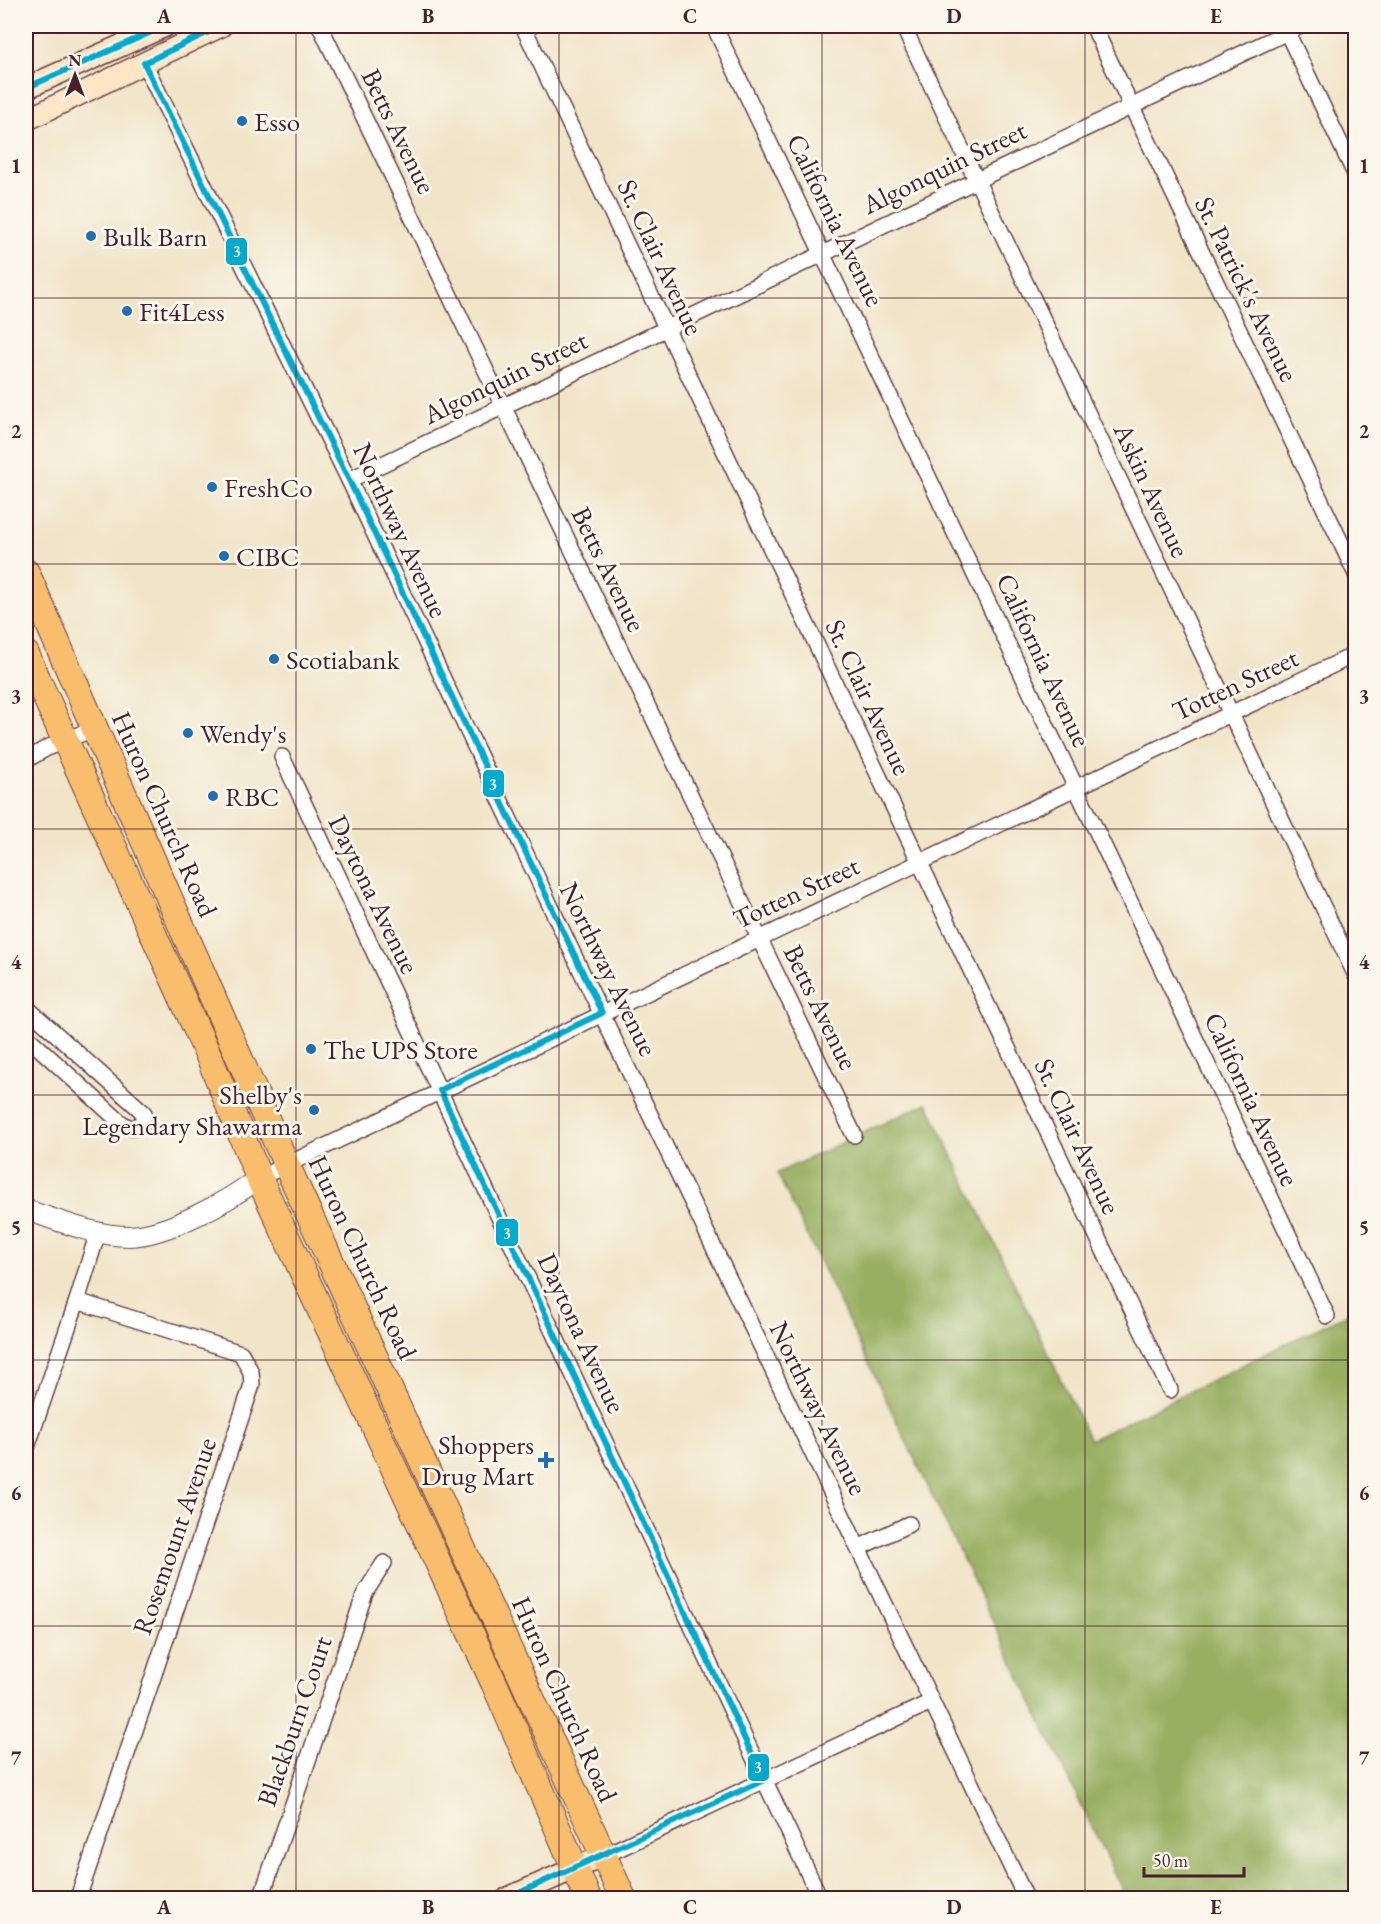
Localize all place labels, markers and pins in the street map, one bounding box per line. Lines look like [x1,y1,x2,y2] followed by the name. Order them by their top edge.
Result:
[254,104,300,139] place label: Esso
[235,114,249,128] marker: Esso
[103,219,208,254] place label: Bulk Barn
[84,229,98,243] marker: Bulk Barn
[139,294,225,329] place label: Fit4Less
[120,304,134,318] marker: Fit4Less
[224,470,313,505] place label: FreshCo
[205,480,219,494] marker: FreshCo
[236,539,299,574] place label: CIBC
[217,549,231,563] marker: CIBC
[286,642,400,677] place label: Scotiabank
[267,652,281,666] marker: Scotiabank
[200,716,286,751] place label: Wendy's
[181,726,195,740] marker: Wendy's
[225,779,279,814] place label: RBC
[206,789,220,803] marker: RBC
[323,1032,478,1067] place label: The UPS Store
[304,1042,318,1056] marker: The UPS Store
[82,1077,302,1143] place label: Shelby's Legendary Shawarma
[307,1103,321,1117] marker: Shelby's Legendary Shawarma
[421,1427,535,1493] place label: Shoppers Drug Mart
[539,1453,553,1467] marker: Shoppers Drug Mart

